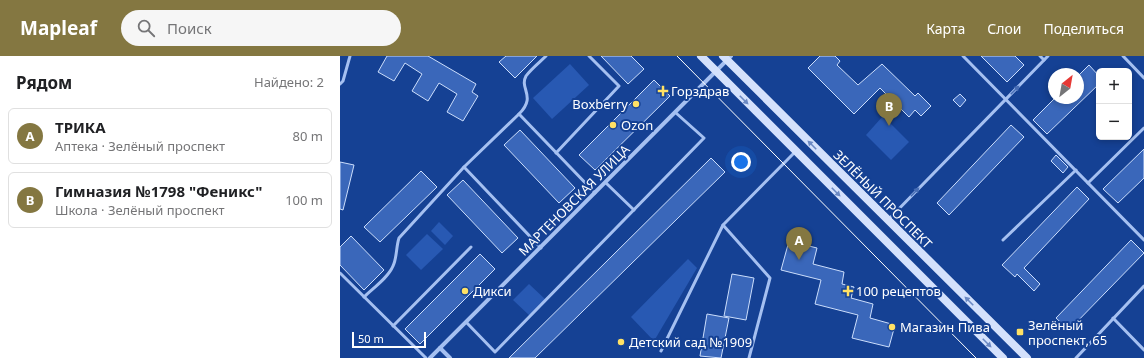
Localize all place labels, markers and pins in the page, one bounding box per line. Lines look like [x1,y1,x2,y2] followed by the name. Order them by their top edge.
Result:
[671,82,729,100] place label: Горздрав
[658,86,668,96] marker: Горздрав
[876,93,902,126] pin: B
[572,95,628,113] place label: Boxberry
[631,99,641,109] marker: Boxberry
[621,116,653,134] place label: Ozon
[608,120,618,130] marker: Ozon
[786,227,812,260] pin: A
[473,282,512,300] place label: Дикси
[856,282,941,300] place label: 100 рецептов
[460,286,470,296] marker: Дикси
[843,286,853,296] marker: 100 рецептов
[1028,316,1107,349] place label: Зелёный проспект, 65
[900,318,990,336] place label: Магазин Пива
[887,322,897,332] marker: Магазин Пива
[1015,327,1025,337] marker: Зелёный проспект, 65
[629,333,752,351] place label: Детский сад №1909
[616,337,626,347] marker: Детский сад №1909

